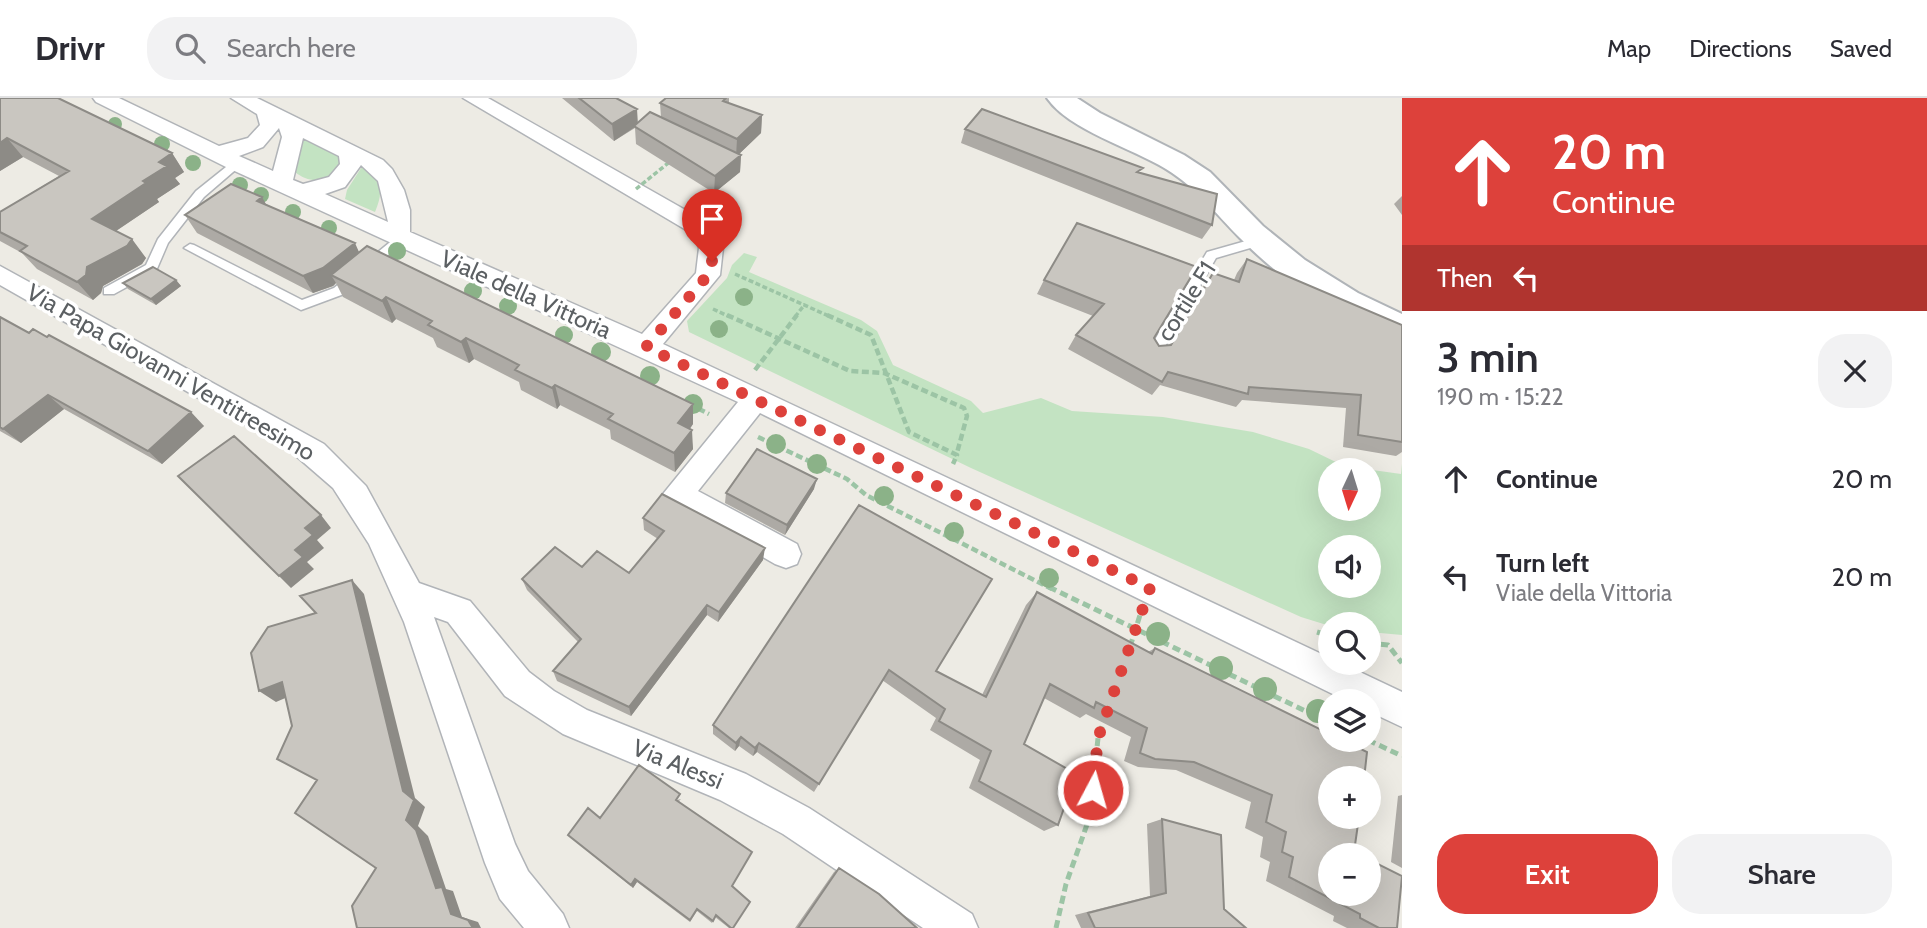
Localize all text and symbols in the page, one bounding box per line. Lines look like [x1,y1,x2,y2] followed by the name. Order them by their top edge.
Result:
[147,17,637,80] search box
[35,28,105,68] text: Drivr
[171,29,209,67] icon: search
[227,32,356,64] text: Search here
[1607,34,1651,63] text: Map
[1689,34,1792,63] text: Directions
[1830,34,1892,63] text: Saved
[1552,122,1666,181] text: 20 m
[1437,126,1528,217] icon: ahead
[1552,182,1675,221] text: Continue
[682,189,742,261] pin
[693,200,731,238] icon: arrive
[436,243,616,345] street label: Viale della Vittoria
[1150,256,1222,346] street label: cortile F1
[1507,259,1545,297] icon: left
[1437,262,1493,294] text: Then
[21,277,321,467] street label: Via Papa Giovanni Ventitreesimo
[1437,331,1539,383] text: 3 min
[1818,334,1892,408] button: close
[1437,383,1564,411] text: 190 m · 15:22
[1318,458,1381,522] north arrow
[1318,458,1381,906] map controls
[1437,460,1475,498] icon: ahead
[1496,463,1598,495] text: Continue
[1832,463,1892,495] text: 20 m
[1318,535,1381,598] button: sound
[1496,547,1589,579] text: Turn left
[1437,558,1475,596] icon: left
[1832,561,1892,593] text: 20 m
[1496,579,1672,607] text: Viale della Vittoria
[1318,612,1381,675] button: search
[1318,689,1381,752] button: layers
[628,733,728,795] street label: Via Alessi
[1056,753,1130,827] position arrow
[1318,766,1381,829] button: +
[1437,834,1658,914] button: Exit
[1672,834,1892,914] button: Share
[1318,843,1381,906] button: −

